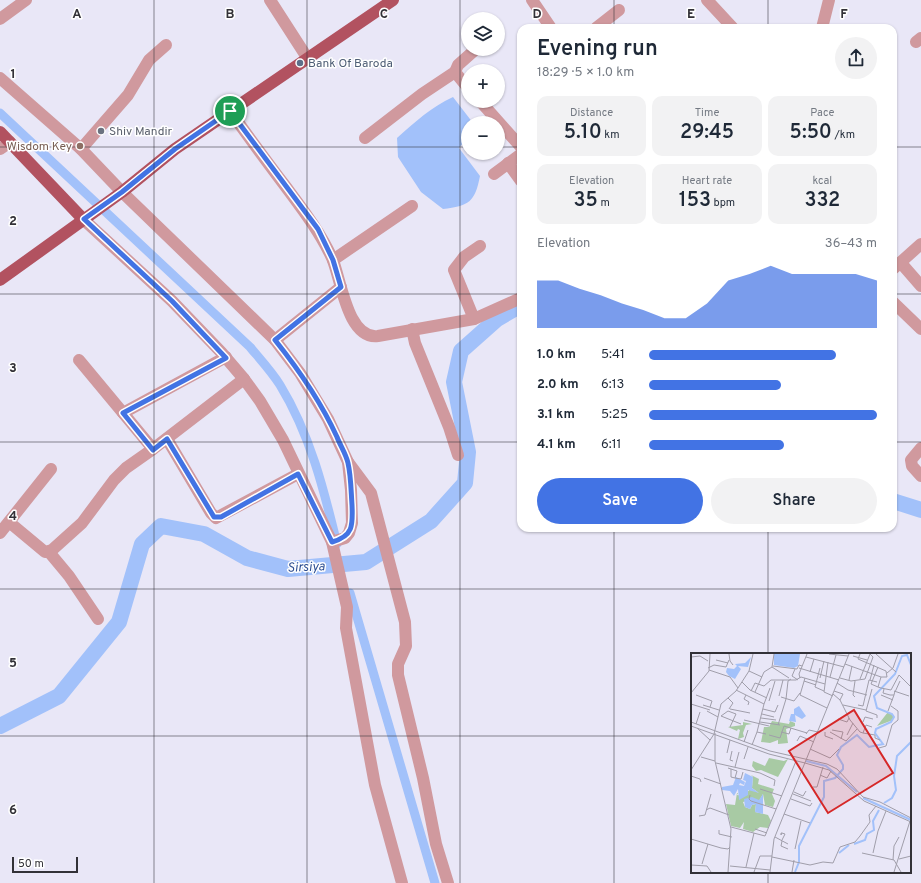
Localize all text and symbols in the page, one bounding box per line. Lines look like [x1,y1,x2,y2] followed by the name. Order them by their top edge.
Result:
[72,7,82,23] text: A
[226,7,235,23] text: B
[380,7,388,23] text: C
[532,7,542,23] text: D
[687,7,695,23] text: E
[840,7,848,23] text: F
[461,12,505,160] map controls
[461,12,505,56] button: layers
[537,36,658,63] text: Evening run
[835,37,877,79] button: share
[308,56,393,72] place label: Bank Of Baroda
[295,58,305,68] marker: Bank Of Baroda
[461,64,505,108] button: +
[537,65,634,81] text: 18:29 · 5 × 1.0 km
[10,67,16,83] text: 1
[213,94,247,128] pin
[219,100,241,122] icon: arrive
[570,106,613,120] text: Distance
[695,106,719,120] text: Time
[810,106,834,120] text: Pace
[461,116,505,160] button: −
[564,120,602,146] text: 5.10
[680,120,734,146] text: 29:45
[790,120,832,146] text: 5:50
[109,124,172,140] place label: Shiv Mandir
[96,126,106,136] marker: Shiv Mandir
[602,128,620,142] text: km
[832,128,855,142] text: /km
[7,139,72,155] place label: Wisdom Key
[75,141,85,151] marker: Wisdom Key
[569,174,614,188] text: Elevation
[682,174,732,188] text: Heart rate
[813,174,832,188] text: kcal
[574,188,598,214] text: 35
[679,188,711,214] text: 153
[804,188,840,214] text: 332
[598,196,610,210] text: m
[711,196,735,210] text: bpm
[9,214,17,230] text: 2
[537,236,590,252] text: Elevation
[825,236,877,252] text: 36–43 m
[537,347,576,363] text: 1.0 km
[601,347,625,363] text: 5:41
[9,361,17,377] text: 3
[537,377,579,393] text: 2.0 km
[601,377,624,393] text: 6:13
[537,407,575,423] text: 3.1 km
[601,407,628,423] text: 5:25
[537,437,576,453] text: 4.1 km
[601,437,621,453] text: 6:11
[537,478,703,524] button: Save
[711,478,877,524] button: Share
[9,509,17,525] text: 4
[287,559,325,577] water label: Sirsiya
[691,653,911,873] inset map
[9,656,17,672] text: 5
[9,803,17,819] text: 6
[12,855,78,874] scale bar
[18,857,44,871] text: 50 m

